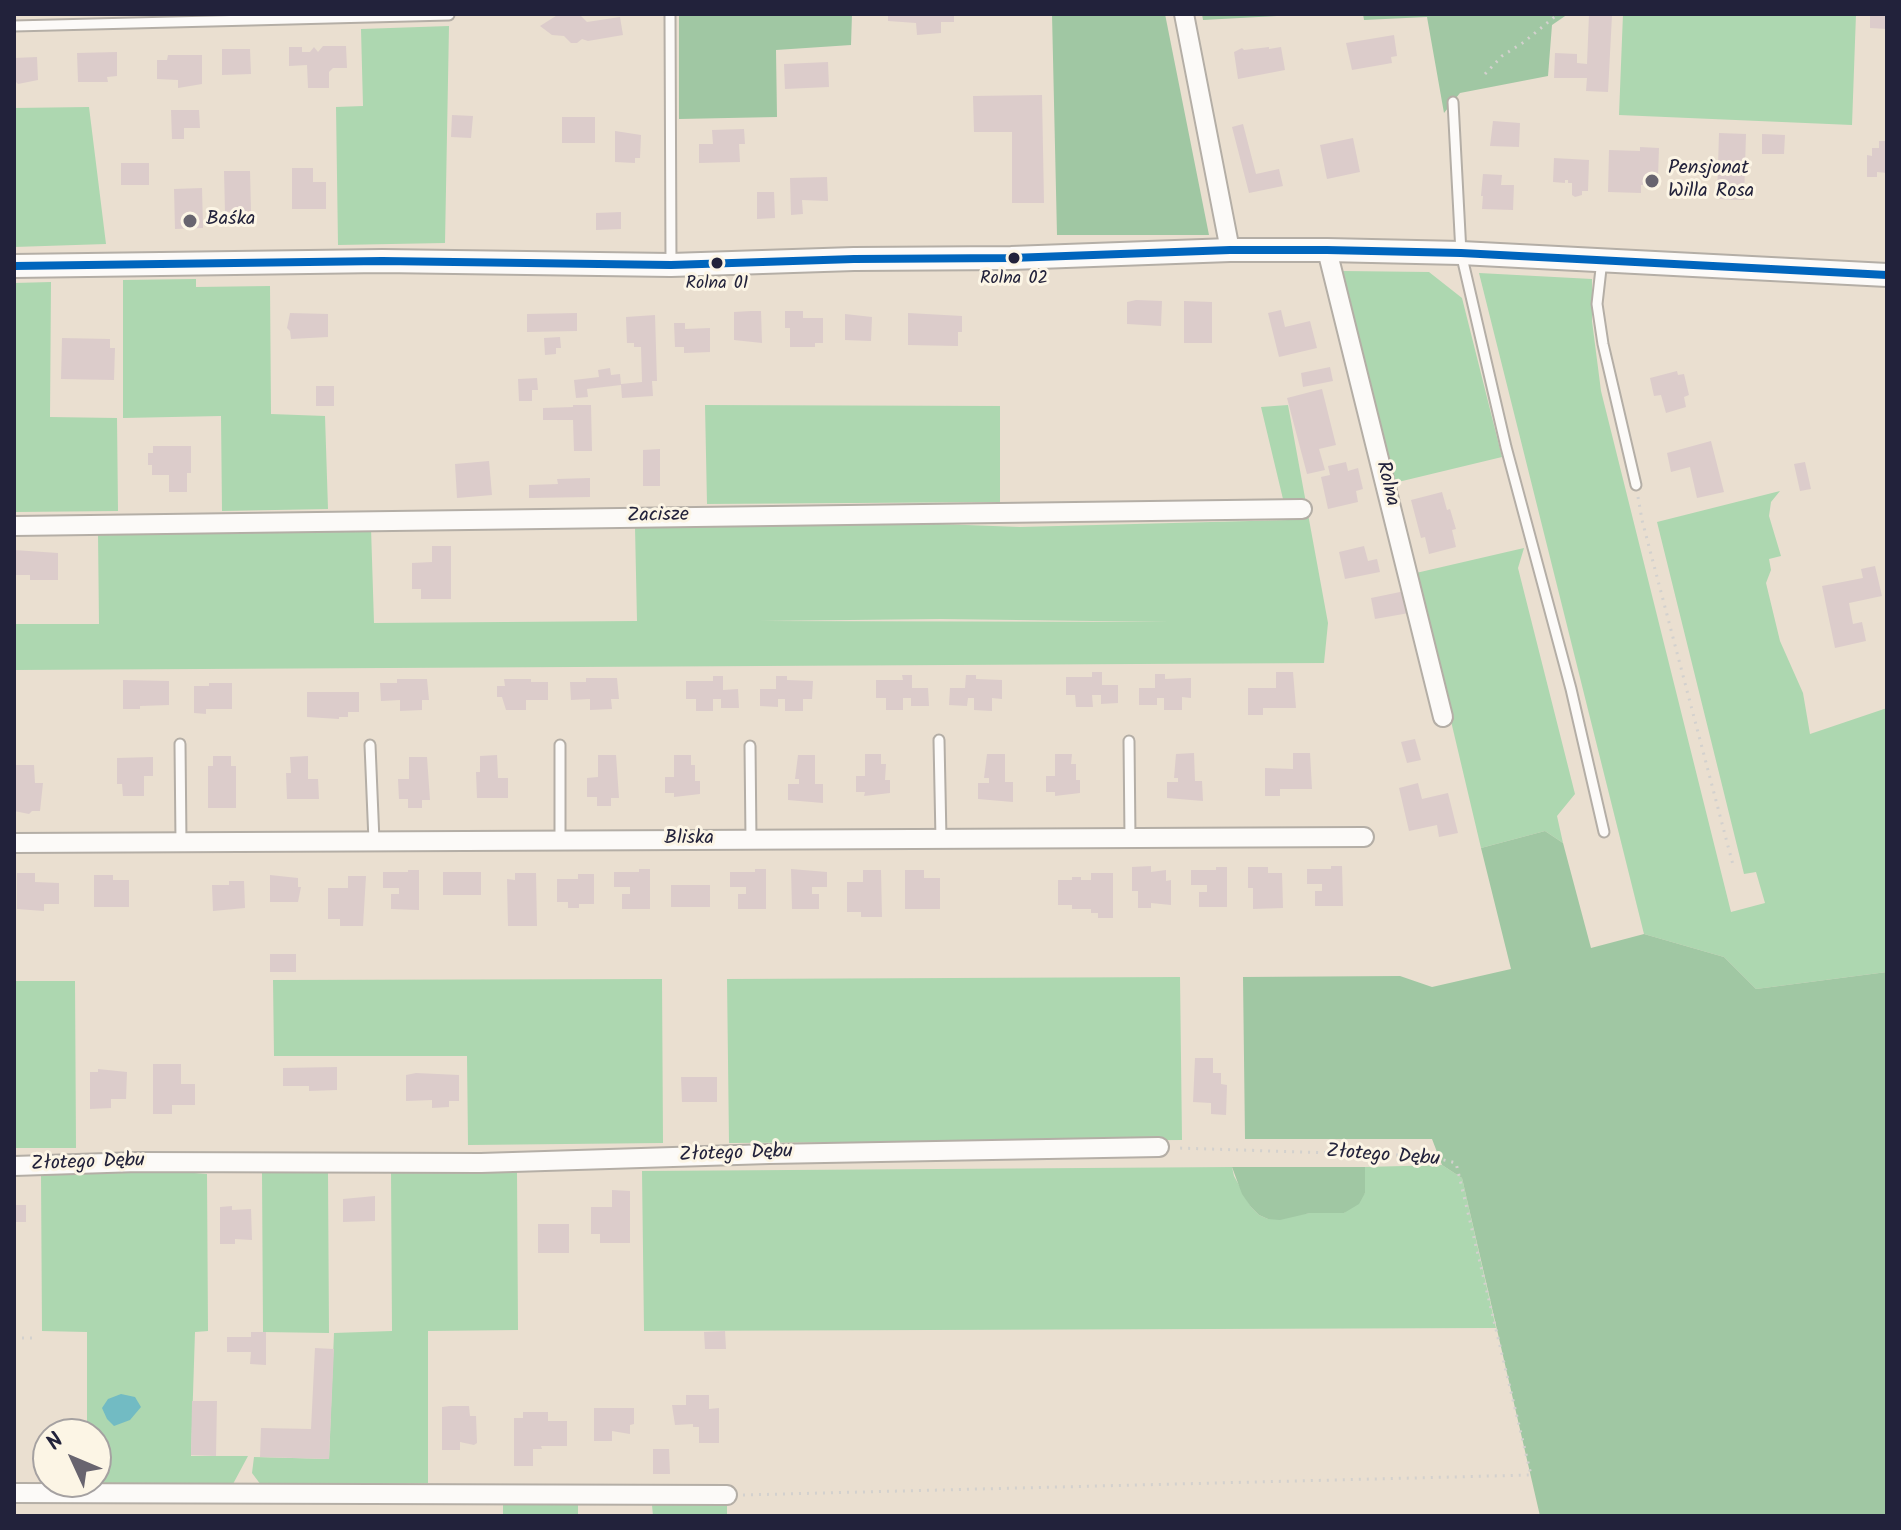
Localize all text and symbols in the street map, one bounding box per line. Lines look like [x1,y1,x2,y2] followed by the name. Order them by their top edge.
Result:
[1668,158,1754,205] place label: Pensjonat Willa Rosa
[1643,172,1661,190] marker: Pensjonat Willa Rosa
[206,209,255,233] place label: Baśka
[181,212,199,230] marker: Baśka
[1006,250,1022,266] marker: Rolna 02
[709,255,725,271] marker: Rolna 01
[980,269,1048,291] place label: Rolna 02
[686,274,748,296] place label: Rolna 01
[1369,459,1403,509] street label: Rolna
[627,504,689,530] street label: Zacisze
[664,828,714,852] street label: Bliska
[679,1141,793,1169] street label: Złotego Dębu
[1325,1141,1441,1173] street label: Złotego Dębu
[31,1150,145,1178] street label: Złotego Dębu
[32,1418,112,1498] north arrow
[38,1425,73,1460] text: N

